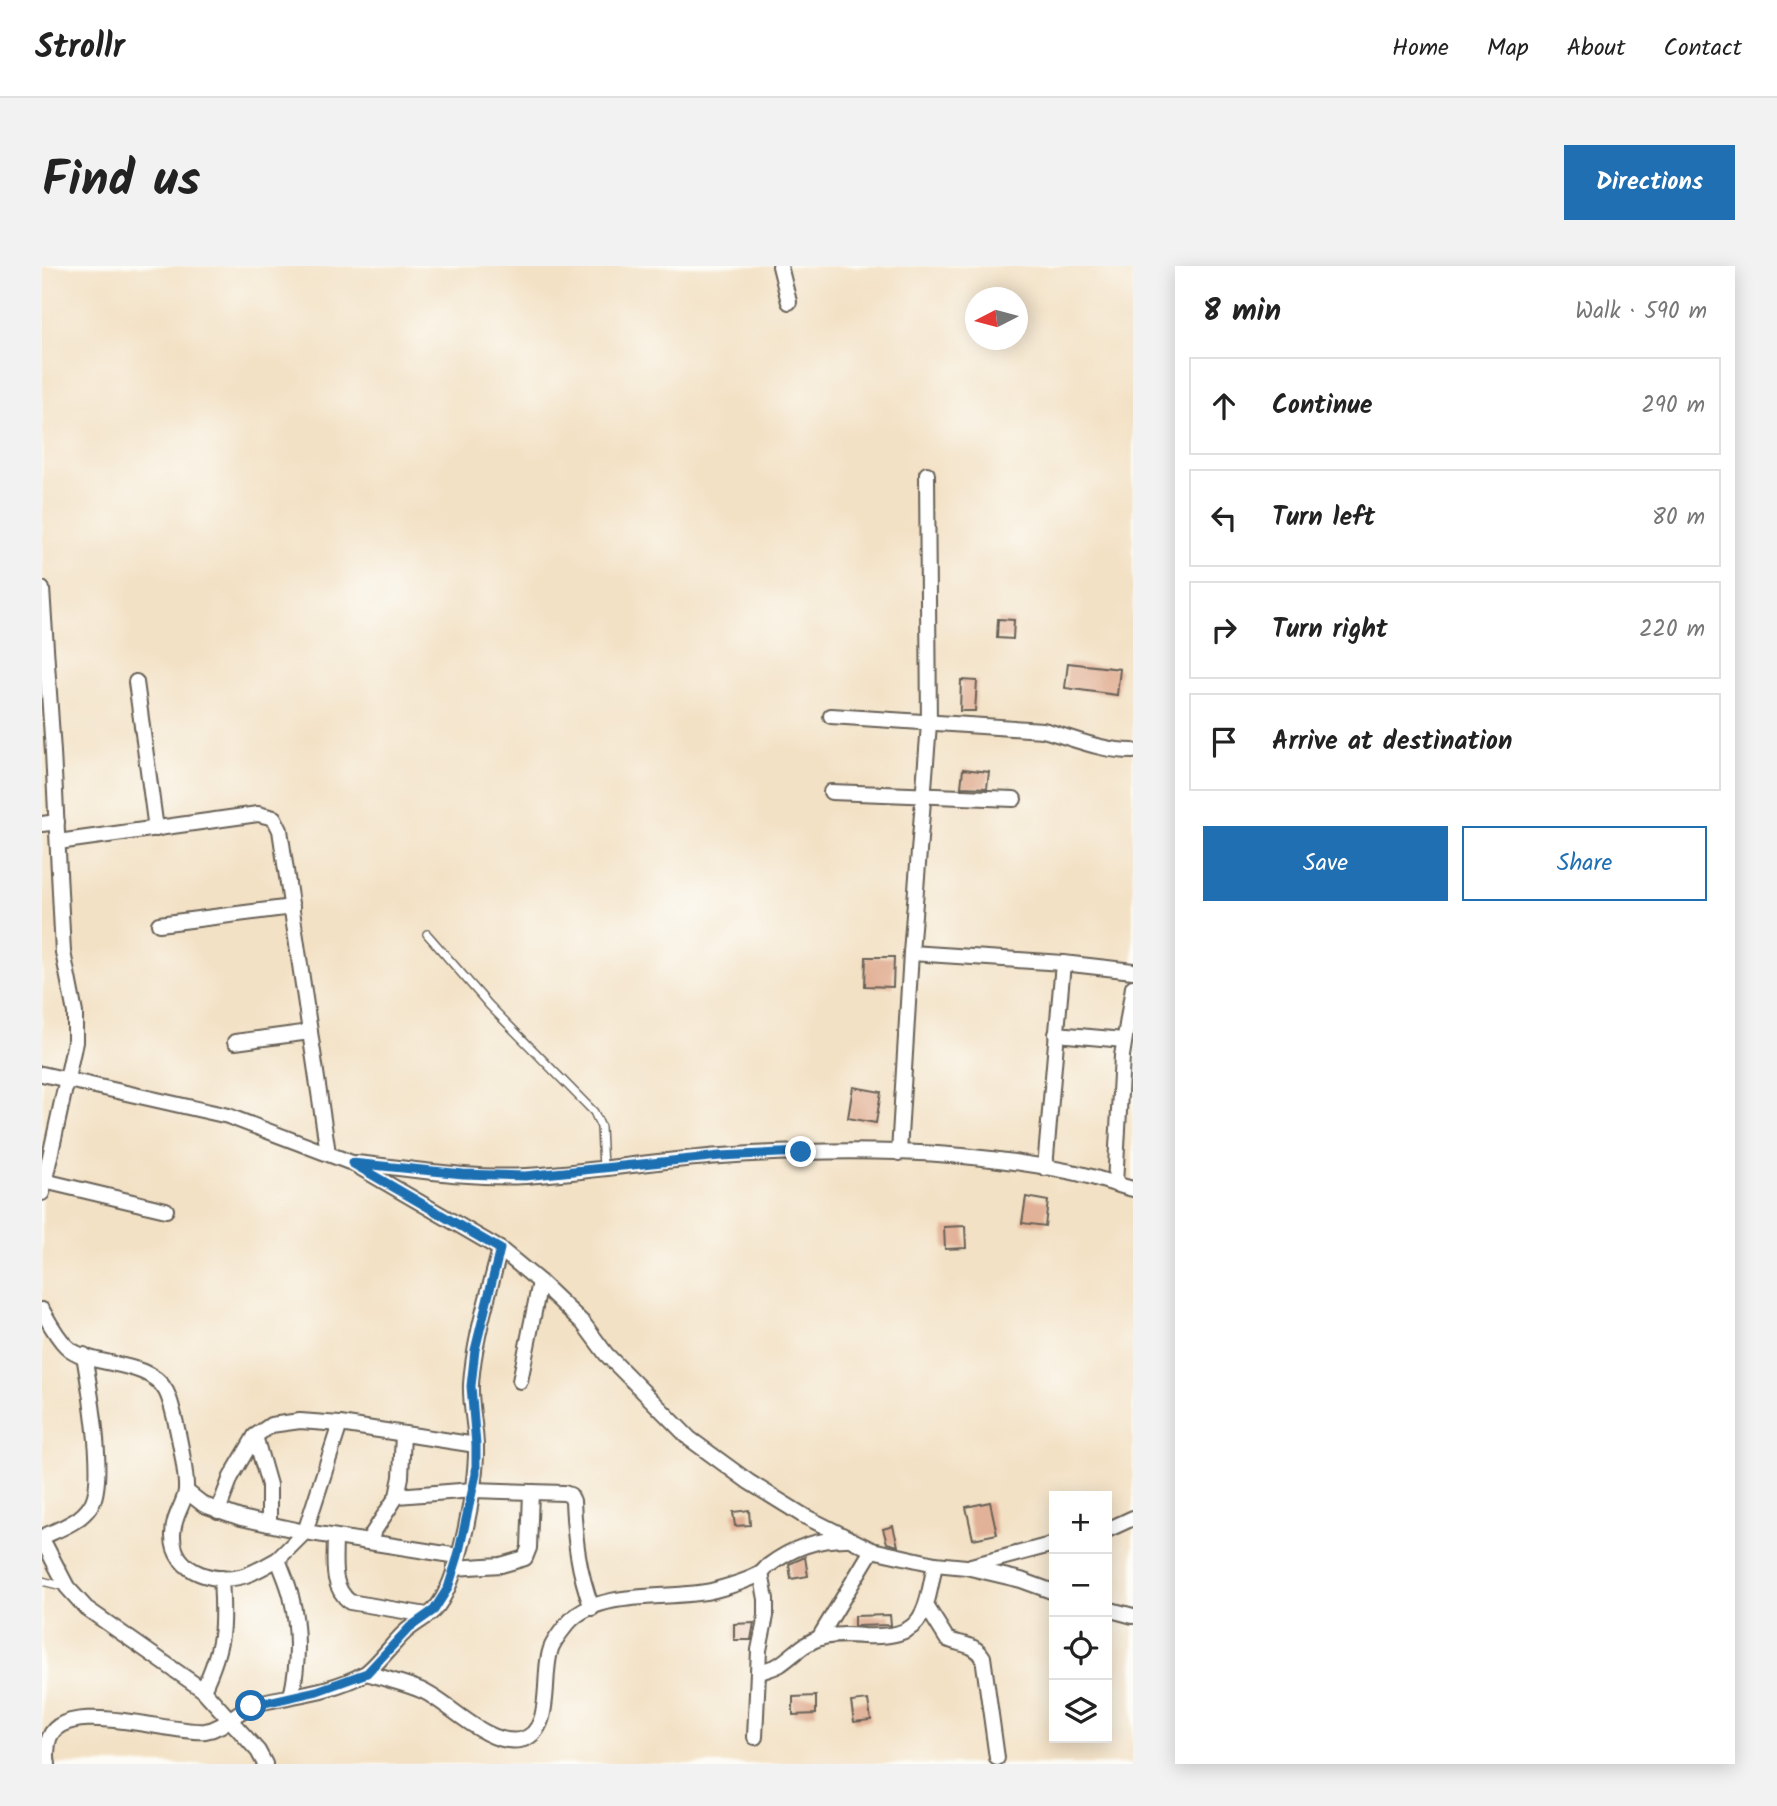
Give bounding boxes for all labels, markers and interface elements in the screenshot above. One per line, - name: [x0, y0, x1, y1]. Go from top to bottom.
- text: Strollr: [35, 22, 125, 75]
- text: Home: [1392, 29, 1449, 68]
- text: Map: [1487, 29, 1529, 68]
- text: About: [1567, 29, 1625, 68]
- text: Contact: [1663, 29, 1742, 68]
- text: Find us: [42, 143, 200, 221]
- button: Directions: [1564, 145, 1735, 220]
- north arrow: [965, 287, 1028, 350]
- text: 8 min: [1203, 288, 1281, 336]
- text: Walk · 590 m: [1575, 294, 1707, 330]
- text: Continue: [1272, 385, 1373, 427]
- icon: ahead: [1205, 387, 1243, 425]
- text: 290 m: [1641, 388, 1705, 424]
- text: Turn left: [1272, 497, 1375, 539]
- icon: left: [1205, 499, 1243, 537]
- text: 80 m: [1652, 500, 1705, 536]
- text: Turn right: [1272, 609, 1388, 651]
- icon: right: [1205, 611, 1243, 649]
- text: 220 m: [1639, 612, 1705, 648]
- text: Arrive at destination: [1272, 721, 1512, 763]
- icon: arrive: [1205, 723, 1243, 761]
- button: Save: [1203, 826, 1448, 901]
- button: Share: [1462, 826, 1707, 901]
- route end: [785, 1136, 816, 1167]
- map controls: [1049, 1491, 1112, 1743]
- button: +: [1049, 1491, 1112, 1554]
- button: −: [1049, 1554, 1112, 1617]
- button: locate: [1049, 1617, 1112, 1680]
- button: layers: [1049, 1680, 1112, 1743]
- route start: [235, 1690, 266, 1721]

